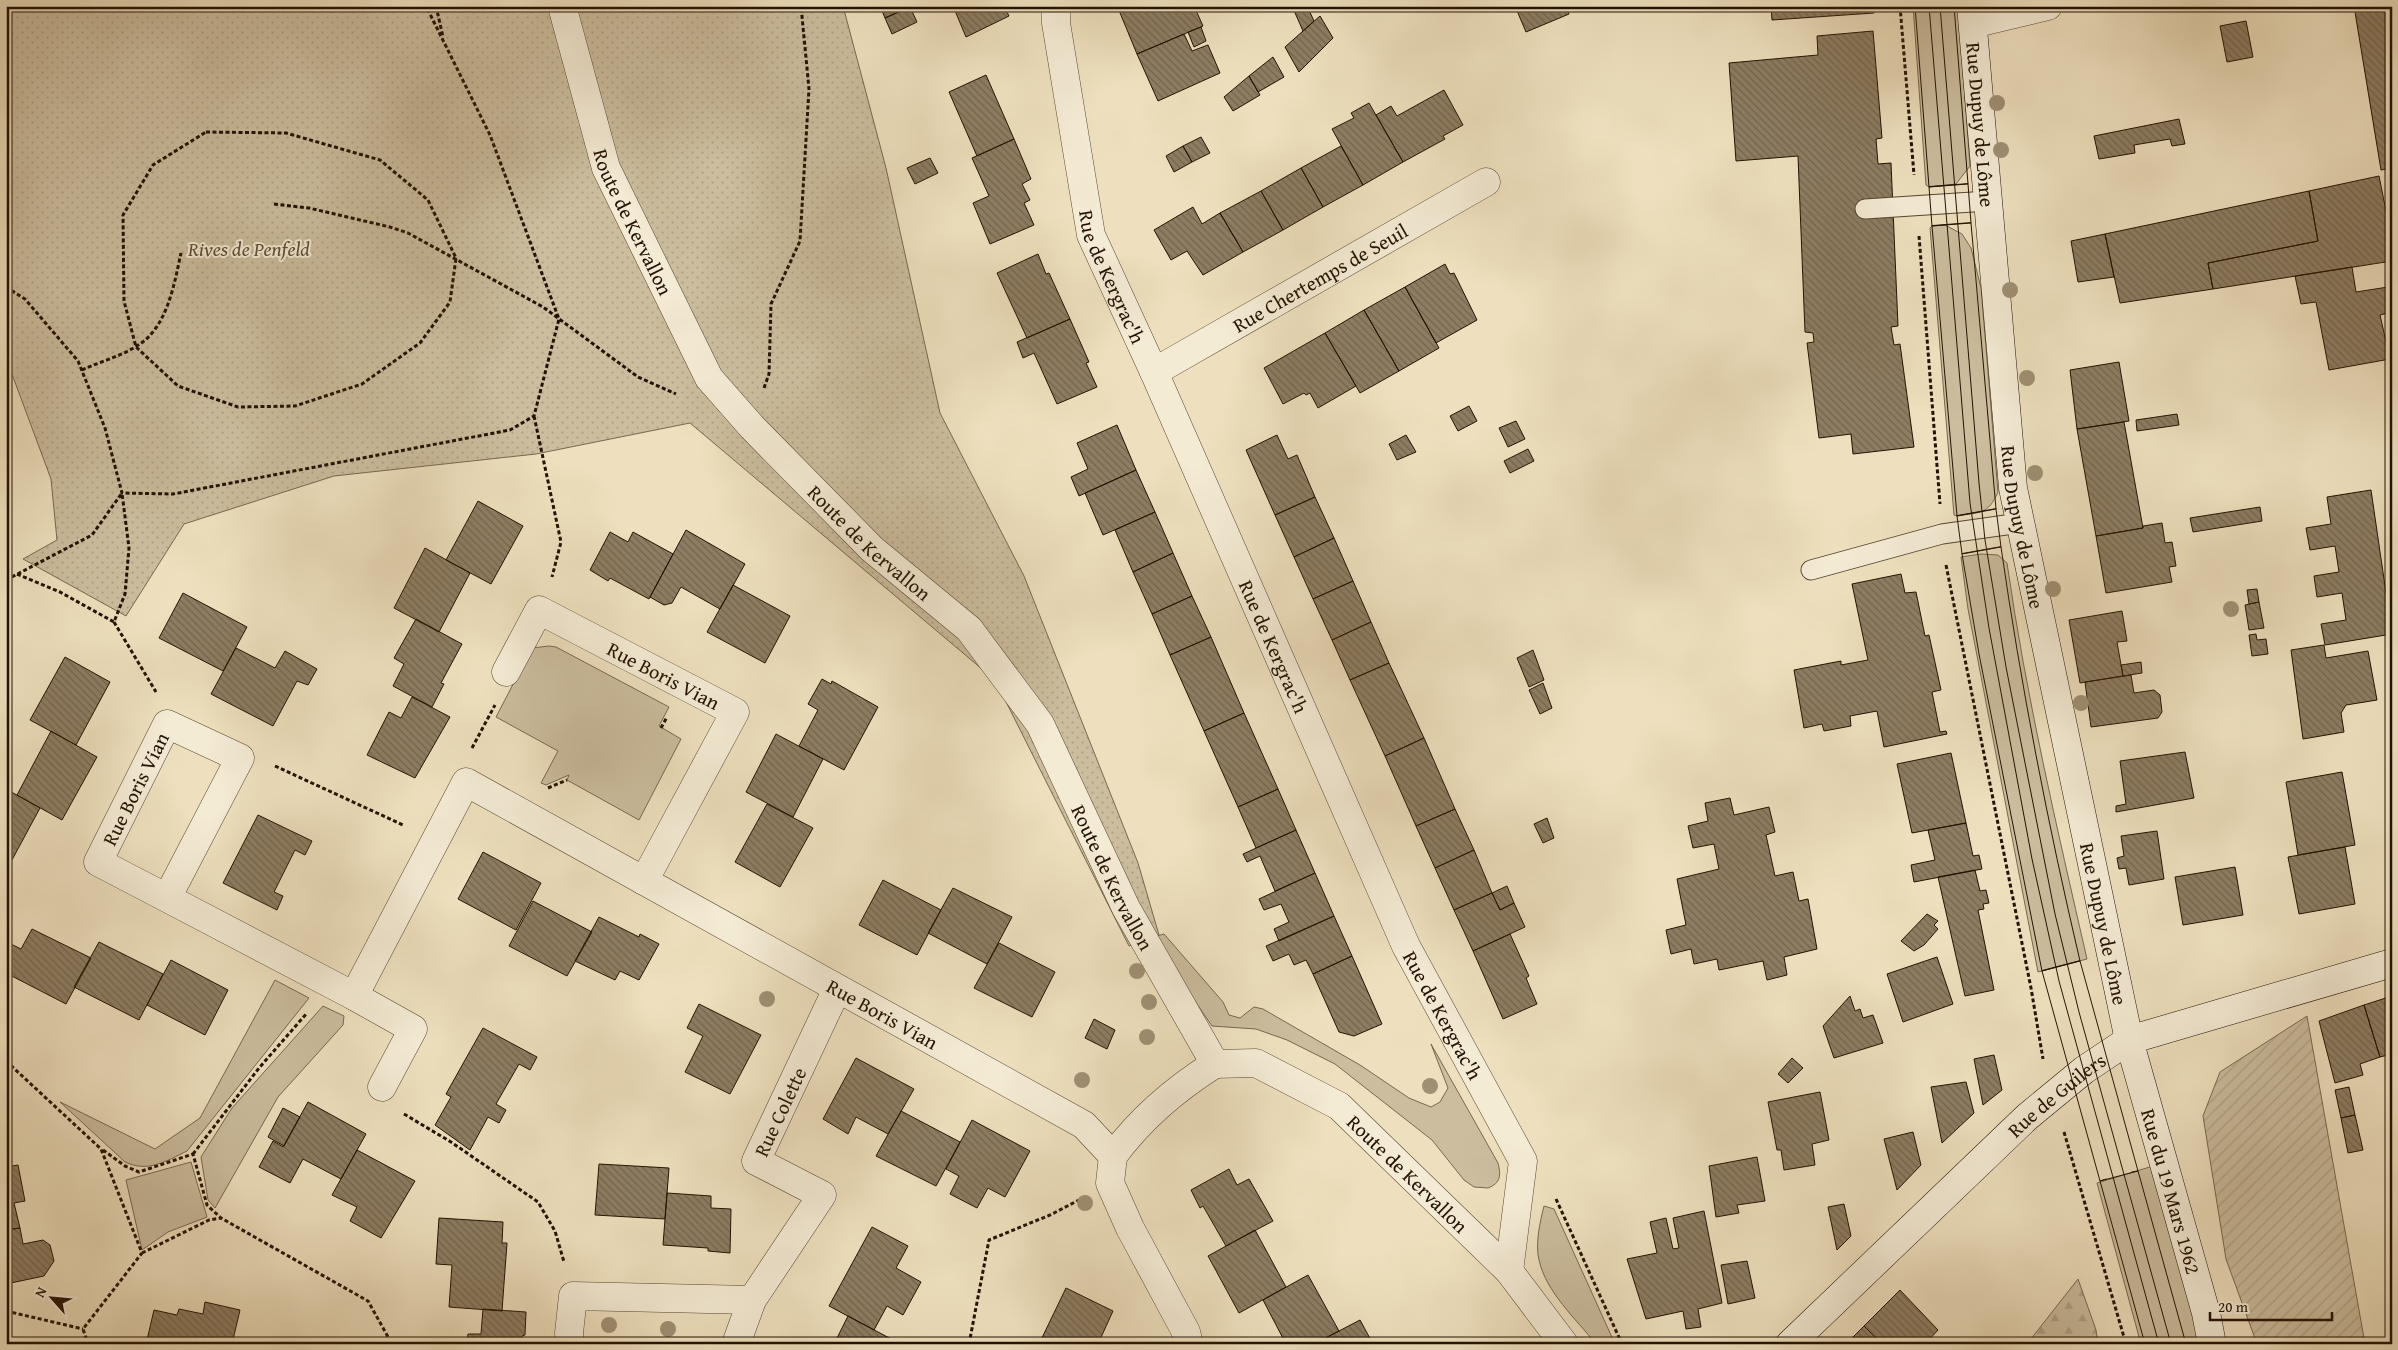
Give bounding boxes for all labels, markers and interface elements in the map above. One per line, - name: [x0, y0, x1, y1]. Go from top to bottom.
- street label: Rue Dupuy de Lôme: [1960, 41, 2003, 208]
- street label: Route de Kervallon: [587, 145, 681, 300]
- street label: Rue de Kergrac'h: [1073, 208, 1153, 348]
- street label: Rue Chertemps de Seuil: [1227, 215, 1413, 339]
- park label: Rives de Penfeld: [187, 234, 310, 263]
- street label: Rue Dupuy de Lôme: [1995, 444, 2052, 611]
- street label: Route de Kervallon: [802, 478, 938, 607]
- street label: Rue de Kergrac'h: [1232, 575, 1316, 717]
- street label: Rue Boris Vian: [602, 634, 725, 716]
- street label: Rue Boris Vian: [94, 727, 175, 850]
- street label: Route de Kervallon: [1065, 799, 1161, 955]
- street label: Rue Dupuy de Lôme: [2073, 840, 2136, 1008]
- street label: Rue de Kergrac'h: [1397, 945, 1490, 1085]
- street label: Rue Boris Vian: [822, 971, 944, 1056]
- street label: Rue de Guilers: [2000, 1045, 2111, 1144]
- street label: Rue Colette: [746, 1062, 813, 1161]
- street label: Rue du 19 Mars 1962: [2135, 1105, 2209, 1277]
- street label: Route de Kervallon: [1341, 1107, 1475, 1239]
- north arrow: [28, 1272, 78, 1322]
- text: N: [29, 1283, 52, 1301]
- scale bar: [2210, 1290, 2333, 1322]
- text: 20 m: [2218, 1296, 2249, 1317]

